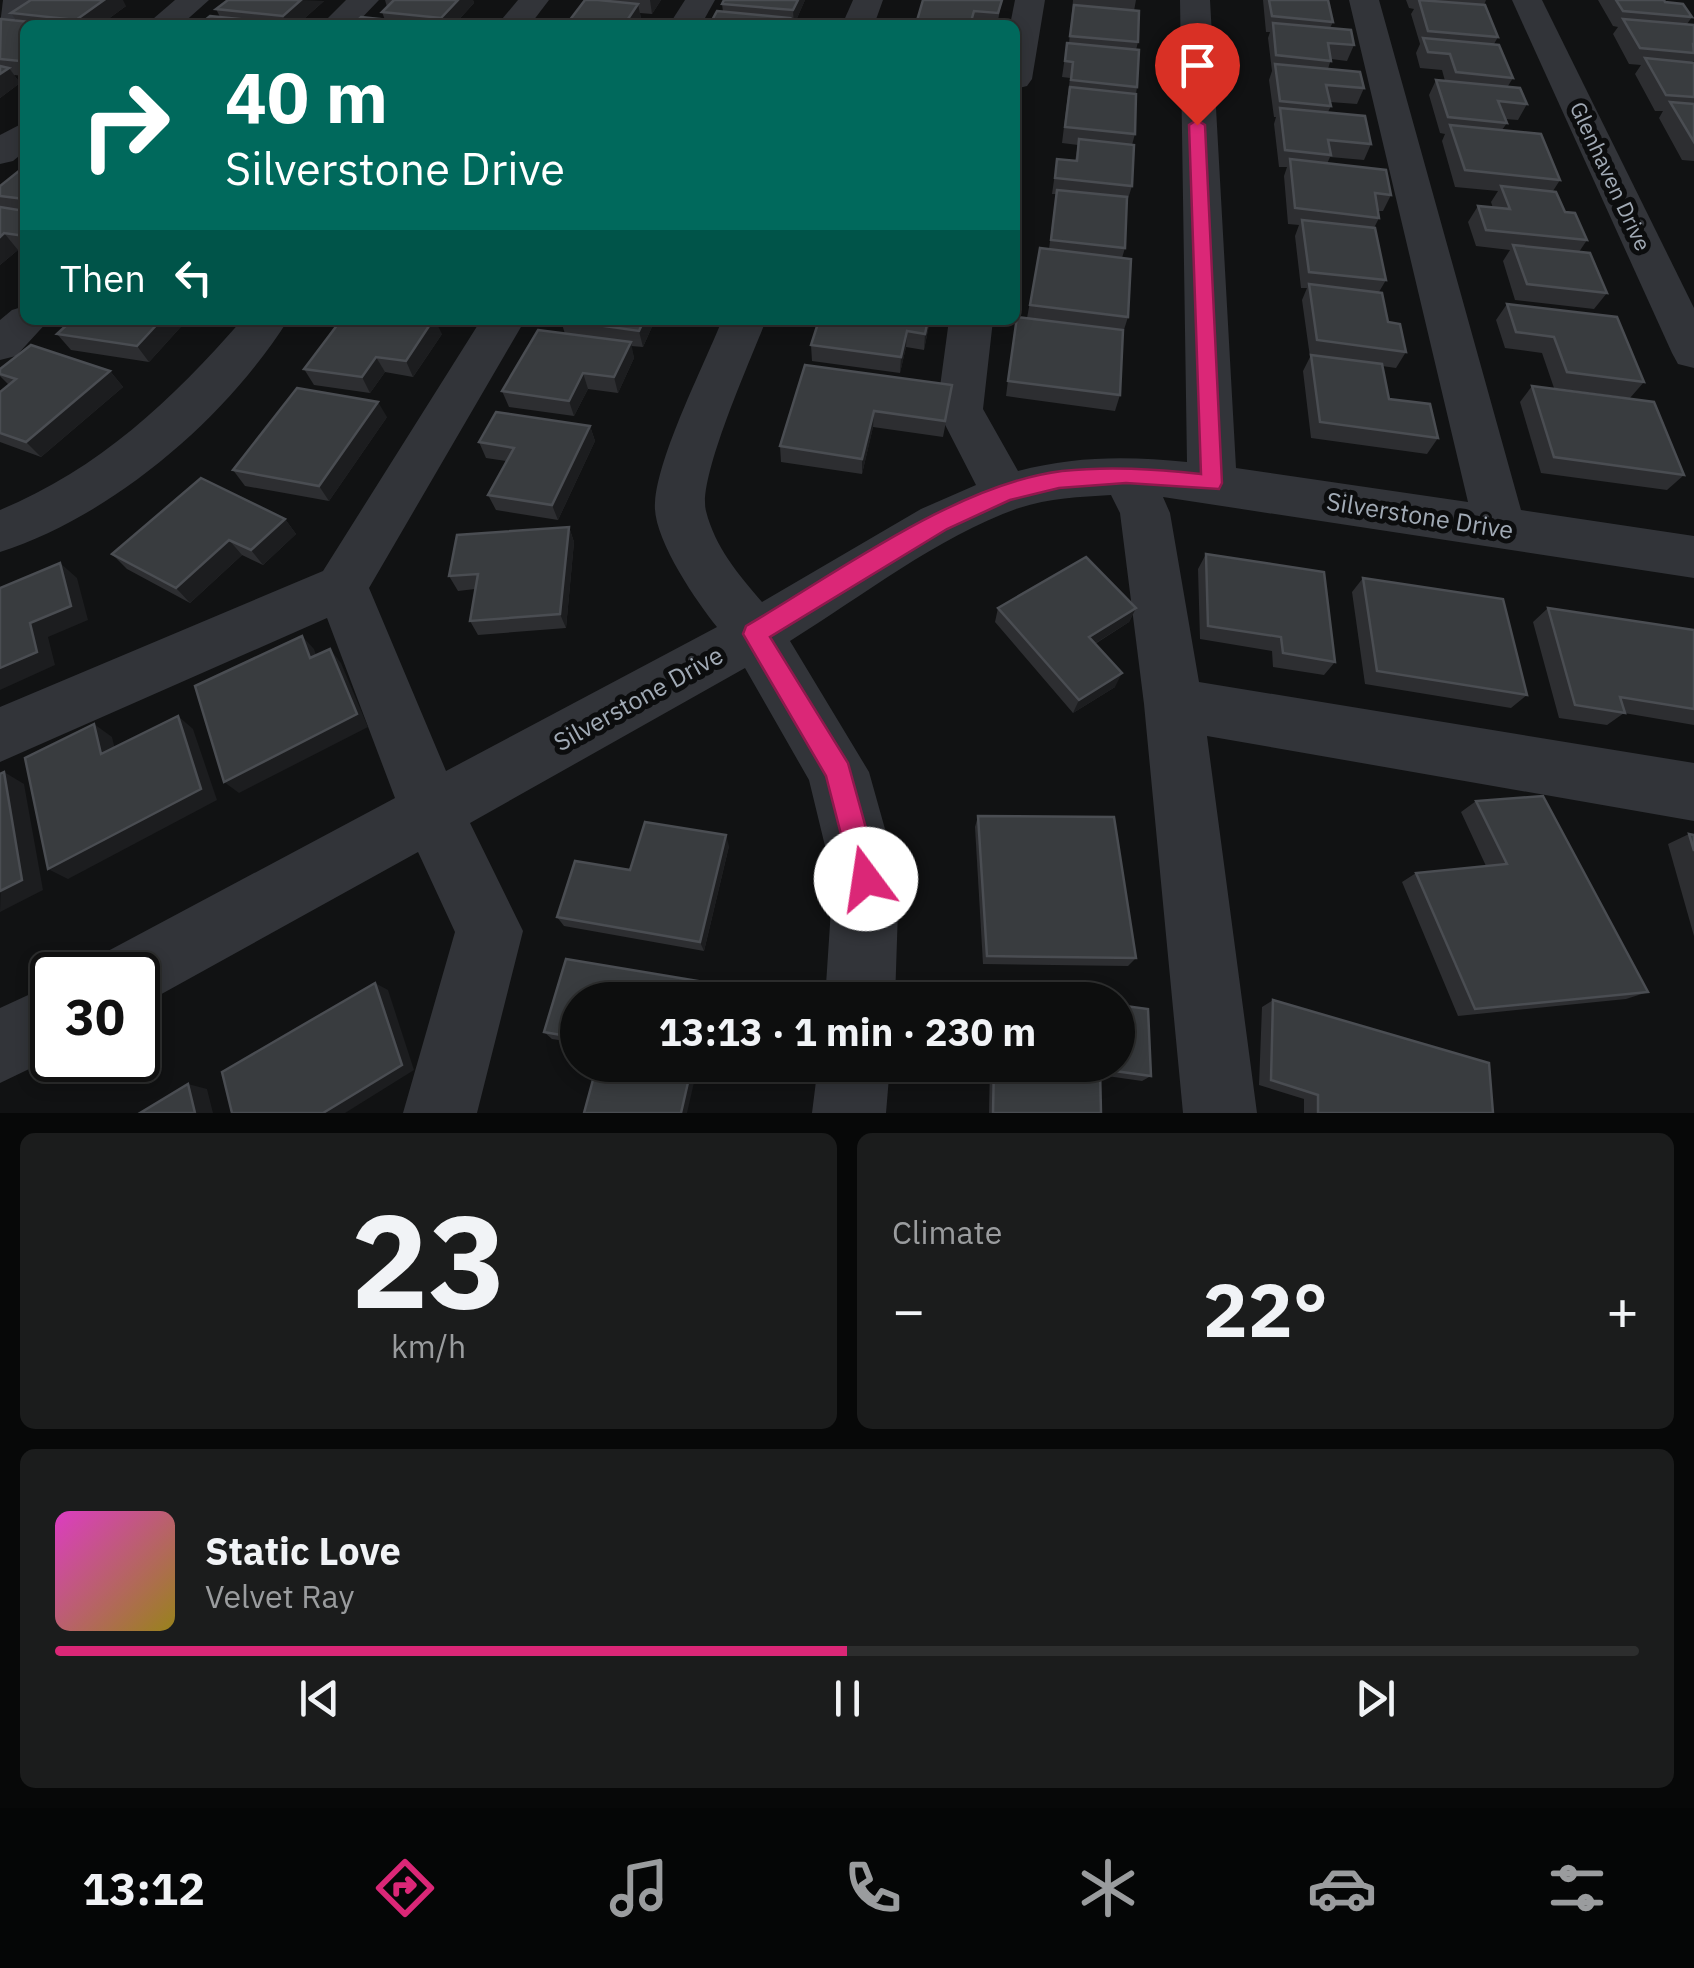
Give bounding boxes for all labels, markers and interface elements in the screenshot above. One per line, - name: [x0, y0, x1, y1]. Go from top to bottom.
- pin: [1155, 23, 1240, 126]
- icon: arrive: [1170, 38, 1225, 93]
- text: 40 m: [225, 51, 388, 142]
- icon: right: [60, 60, 190, 190]
- street label: Glenhaven Drive: [1564, 97, 1658, 255]
- text: Silverstone Drive: [225, 139, 565, 197]
- icon: left: [166, 250, 221, 305]
- text: Then: [60, 253, 146, 302]
- street label: Silverstone Drive: [1324, 484, 1516, 546]
- street label: Silverstone Drive: [547, 638, 729, 758]
- position arrow: [814, 827, 918, 931]
- speed limit sign: 30: [30, 952, 160, 1082]
- text: 13:13 · 1 min · 230 m: [659, 1007, 1036, 1056]
- text: 23: [350, 1175, 507, 1344]
- text: Climate: [892, 1211, 1002, 1253]
- text: 22°: [1203, 1260, 1328, 1358]
- text: −: [892, 1274, 925, 1345]
- text: +: [1606, 1274, 1639, 1345]
- text: km/h: [391, 1325, 466, 1367]
- text: Static Love: [205, 1526, 401, 1575]
- text: Velvet Ray: [205, 1575, 354, 1617]
- icon: previous: [292, 1671, 347, 1726]
- icon: pause: [820, 1671, 875, 1726]
- icon: next: [1348, 1671, 1403, 1726]
- icon: directions: [370, 1853, 440, 1923]
- icon: music: [604, 1853, 674, 1923]
- icon: phone: [838, 1853, 908, 1923]
- icon: climate: [1073, 1853, 1143, 1923]
- icon: car: [1307, 1853, 1377, 1923]
- icon: filters: [1542, 1853, 1612, 1923]
- text: 13:12: [82, 1859, 205, 1917]

